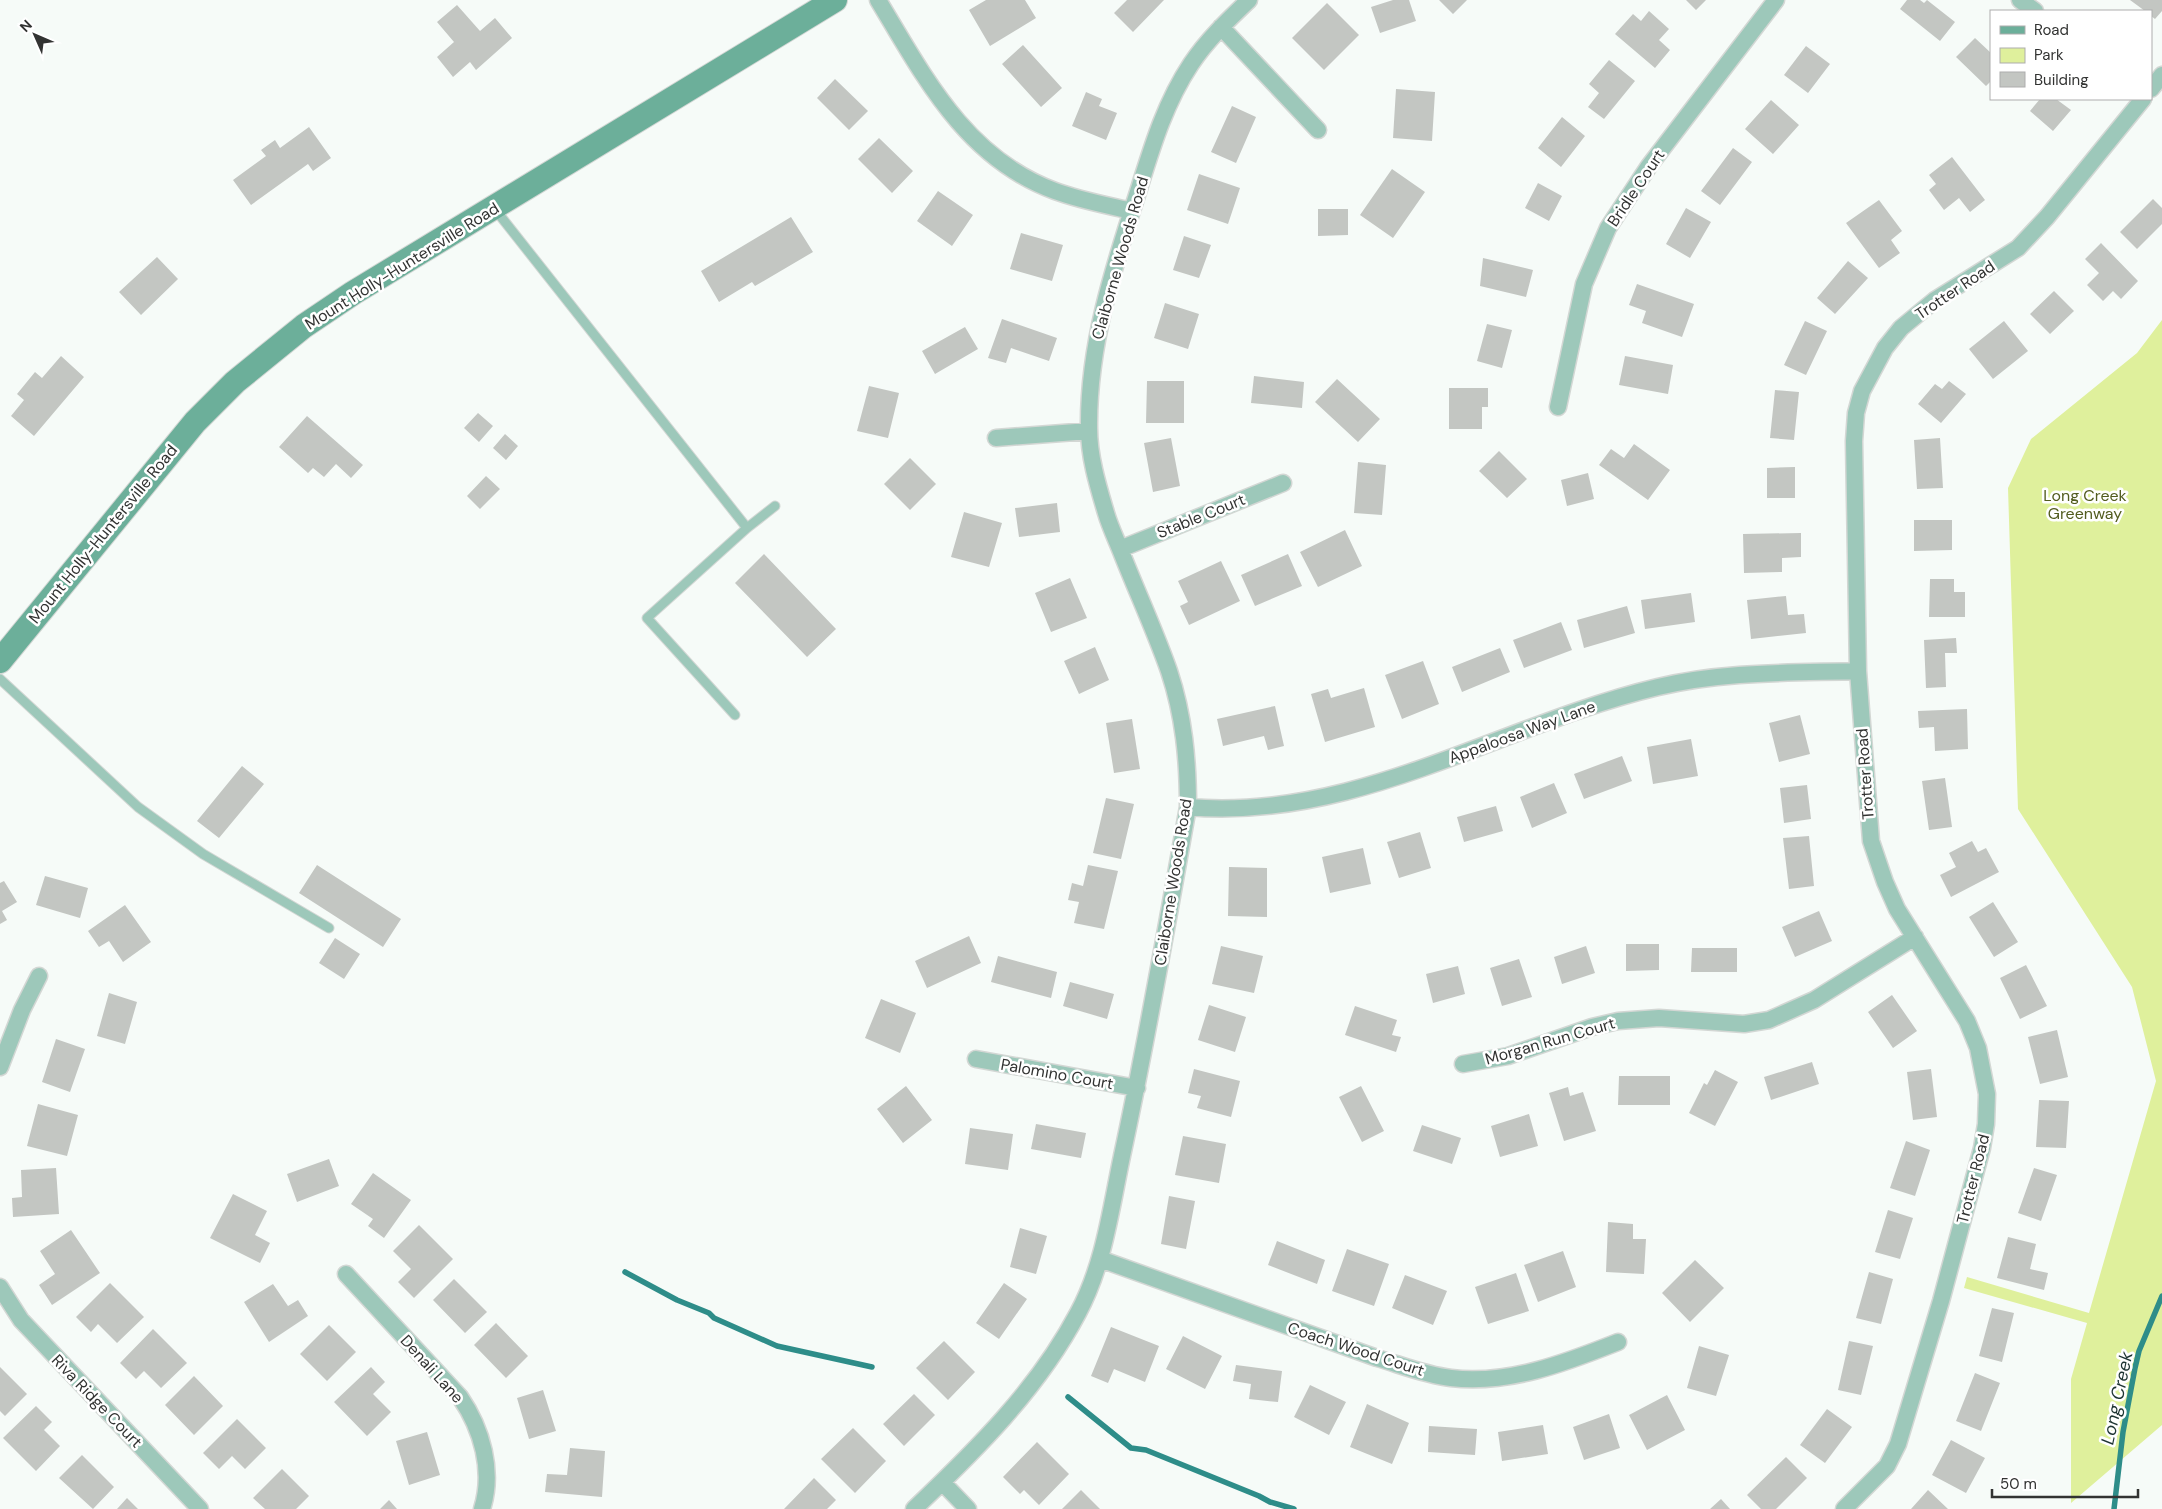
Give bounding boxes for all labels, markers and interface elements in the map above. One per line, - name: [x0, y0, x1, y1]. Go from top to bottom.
- north arrow: [10, 10, 60, 60]
- legend: [1990, 10, 2152, 100]
- text: N: [16, 16, 36, 36]
- text: Road: [2034, 20, 2069, 40]
- text: Park: [2034, 45, 2064, 65]
- text: Building: [2034, 70, 2089, 90]
- street label: Bridle Court: [1602, 145, 1670, 231]
- street label: Claiborne Woods Road: [1087, 174, 1153, 342]
- street label: Mount Holly-Huntersville Road: [301, 198, 503, 334]
- street label: Trotter Road: [1911, 256, 1999, 324]
- street label: Mount Holly-Huntersville Road: [24, 440, 182, 628]
- park label: Long Creek Greenway: [2043, 485, 2127, 524]
- street label: Stable Court: [1154, 489, 1248, 543]
- street label: Appaloosa Way Lane: [1446, 696, 1598, 768]
- street label: Trotter Road: [1851, 728, 1879, 820]
- street label: Claiborne Woods Road: [1149, 797, 1197, 967]
- street label: Morgan Run Court: [1483, 1012, 1617, 1070]
- street label: Palomino Court: [999, 1054, 1115, 1094]
- street label: Trotter Road: [1952, 1132, 1994, 1226]
- street label: Coach Wood Court: [1285, 1317, 1427, 1381]
- street label: Denali Lane: [396, 1330, 468, 1408]
- water label: Long Creek: [2095, 1349, 2139, 1447]
- street label: Riva Ridge Court: [47, 1350, 147, 1452]
- scale bar: [1992, 1466, 2138, 1498]
- text: 50 m: [2000, 1474, 2037, 1494]

